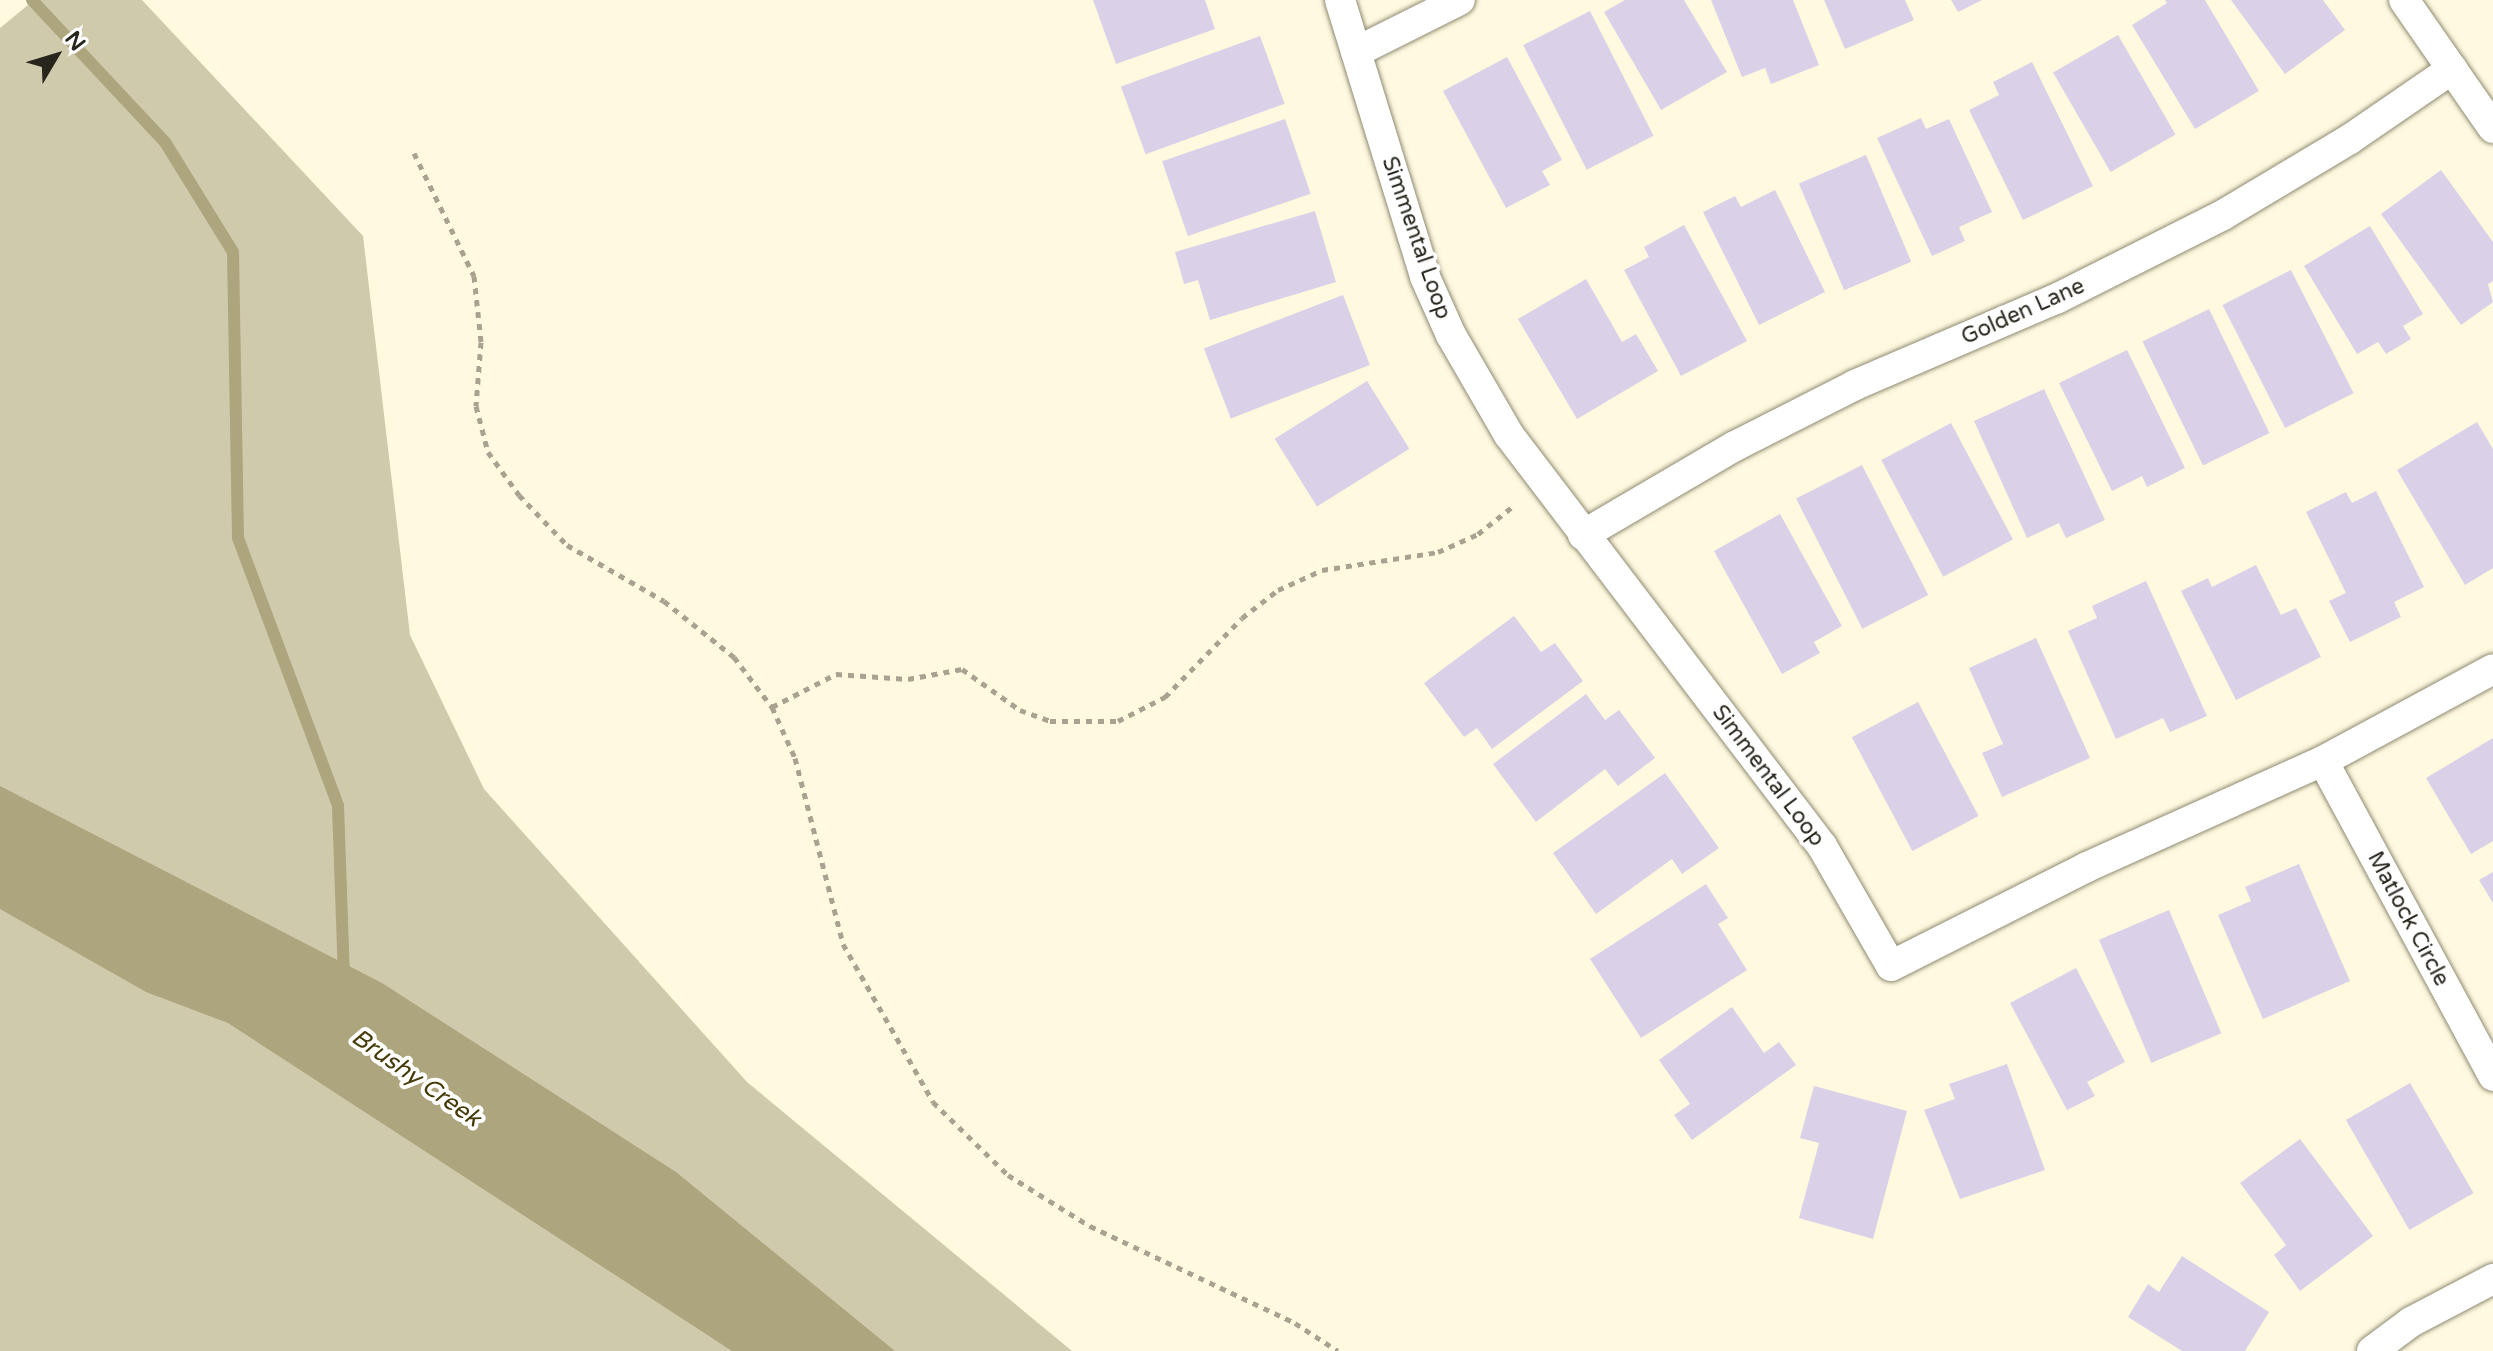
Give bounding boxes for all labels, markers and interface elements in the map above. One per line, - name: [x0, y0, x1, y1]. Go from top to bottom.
- north arrow: [16, 16, 96, 96]
- text: N: [59, 26, 91, 56]
- street label: Simmental Loop: [1376, 153, 1456, 323]
- street label: Golden Lane: [1957, 273, 2089, 351]
- street label: Simmental Loop: [1706, 700, 1830, 852]
- street label: Matlock Circle: [2361, 847, 2455, 991]
- water label: Brushy Creek: [346, 1023, 486, 1133]

